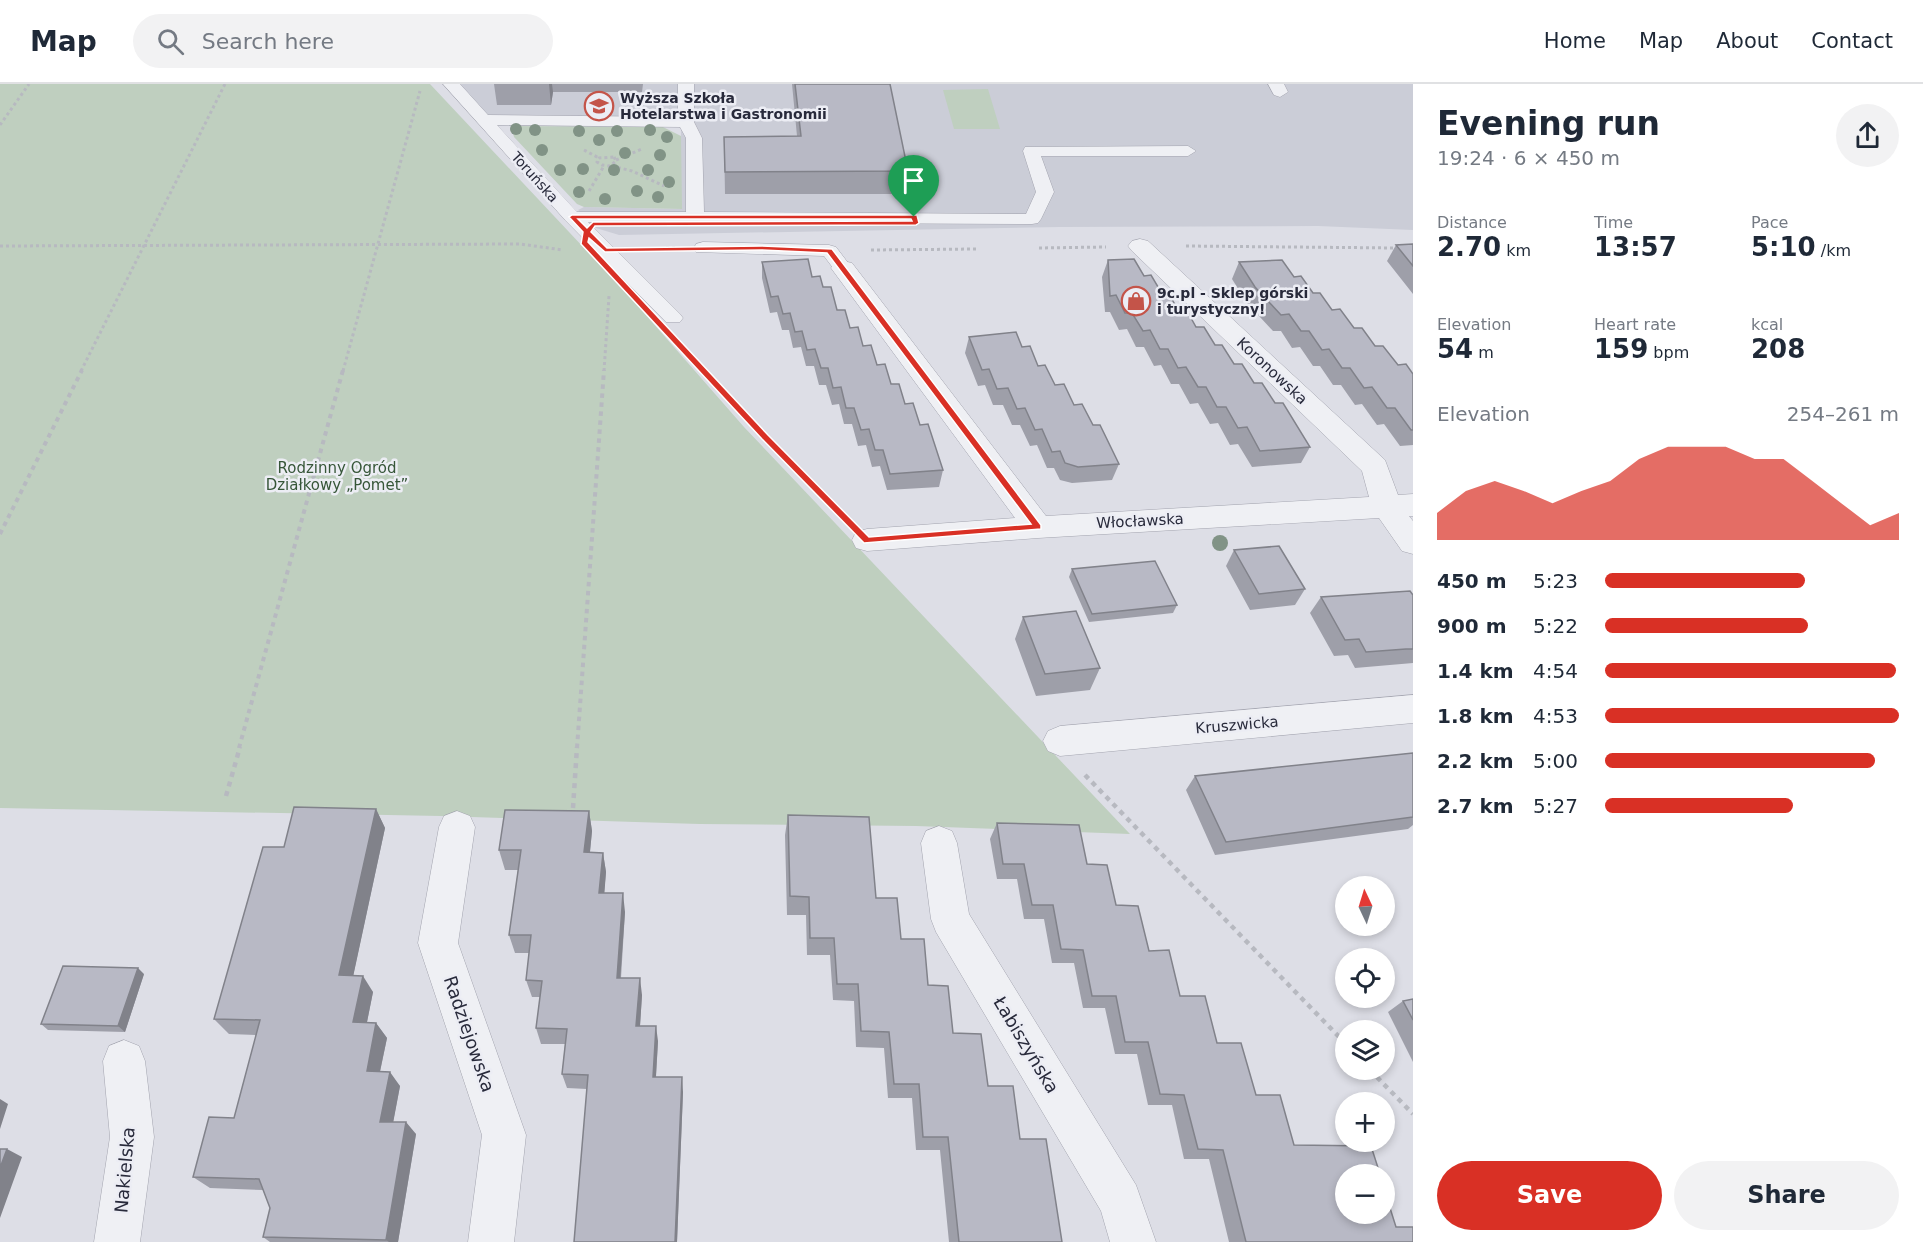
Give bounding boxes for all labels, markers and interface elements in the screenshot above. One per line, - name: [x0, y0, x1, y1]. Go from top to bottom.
- search box: [133, 14, 553, 68]
- text: Map: [30, 25, 97, 58]
- icon: search: [154, 25, 187, 58]
- text: Search here: [202, 29, 334, 54]
- text: Home: [1544, 29, 1606, 53]
- text: Map: [1639, 29, 1683, 53]
- text: About: [1716, 29, 1778, 53]
- text: Contact: [1811, 29, 1893, 53]
- school or university icon: Wyższa Szkoła Hotelarstwa i Gastronomii: [583, 90, 615, 122]
- place label: Wyższa Szkoła Hotelarstwa i Gastronomii: [620, 90, 827, 122]
- text: Evening run: [1437, 104, 1660, 143]
- button: share: [1836, 104, 1899, 167]
- text: 19:24 · 6 × 450 m: [1437, 146, 1620, 170]
- street label: Toruńska: [508, 148, 562, 205]
- pin: [888, 155, 939, 217]
- icon: arrive: [897, 164, 930, 197]
- text: Distance: [1437, 213, 1507, 232]
- text: Time: [1594, 213, 1633, 232]
- text: Pace: [1751, 213, 1788, 232]
- text: 2.70: [1437, 232, 1501, 262]
- text: 13:57: [1594, 232, 1677, 262]
- text: 5:10: [1751, 232, 1816, 262]
- text: km: [1501, 241, 1531, 260]
- text: /km: [1816, 241, 1851, 260]
- shop icon: 9c.pl - Sklep górski i turystyczny!: [1120, 285, 1152, 317]
- place label: 9c.pl - Sklep górski i turystyczny!: [1157, 285, 1308, 317]
- text: Elevation: [1437, 315, 1511, 334]
- text: Heart rate: [1594, 315, 1676, 334]
- text: kcal: [1751, 315, 1783, 334]
- street label: Koronowska: [1233, 334, 1311, 408]
- text: 54: [1437, 334, 1473, 364]
- text: 159: [1594, 334, 1648, 364]
- text: 208: [1751, 334, 1805, 364]
- text: m: [1473, 343, 1494, 362]
- text: bpm: [1648, 343, 1689, 362]
- text: Elevation: [1437, 402, 1530, 426]
- text: 254–261 m: [1787, 402, 1899, 426]
- park label: Rodzinny Ogród Działkowy „Pomet”: [266, 459, 408, 494]
- street label: Włocławska: [1096, 510, 1184, 532]
- text: 450 m: [1437, 569, 1507, 593]
- text: 5:23: [1533, 569, 1578, 593]
- text: 900 m: [1437, 614, 1507, 638]
- text: 5:22: [1533, 614, 1578, 638]
- text: 1.4 km: [1437, 659, 1514, 683]
- text: 4:54: [1533, 659, 1578, 683]
- text: 1.8 km: [1437, 704, 1514, 728]
- text: 4:53: [1533, 704, 1578, 728]
- street label: Kruszwicka: [1195, 712, 1279, 738]
- text: 2.2 km: [1437, 749, 1514, 773]
- text: 5:00: [1533, 749, 1578, 773]
- text: 2.7 km: [1437, 794, 1514, 818]
- text: 5:27: [1533, 794, 1578, 818]
- north arrow: [1335, 876, 1395, 936]
- map controls: [1335, 876, 1395, 1224]
- button: locate: [1335, 948, 1395, 1008]
- street label: Radziejowska: [440, 973, 499, 1095]
- street label: Łabiszyńska: [989, 992, 1063, 1097]
- button: layers: [1335, 1020, 1395, 1080]
- button: +: [1335, 1092, 1395, 1152]
- street label: Nakielska: [110, 1126, 139, 1214]
- button: Save: [1437, 1161, 1662, 1230]
- button: Share: [1674, 1161, 1899, 1230]
- button: −: [1335, 1164, 1395, 1224]

